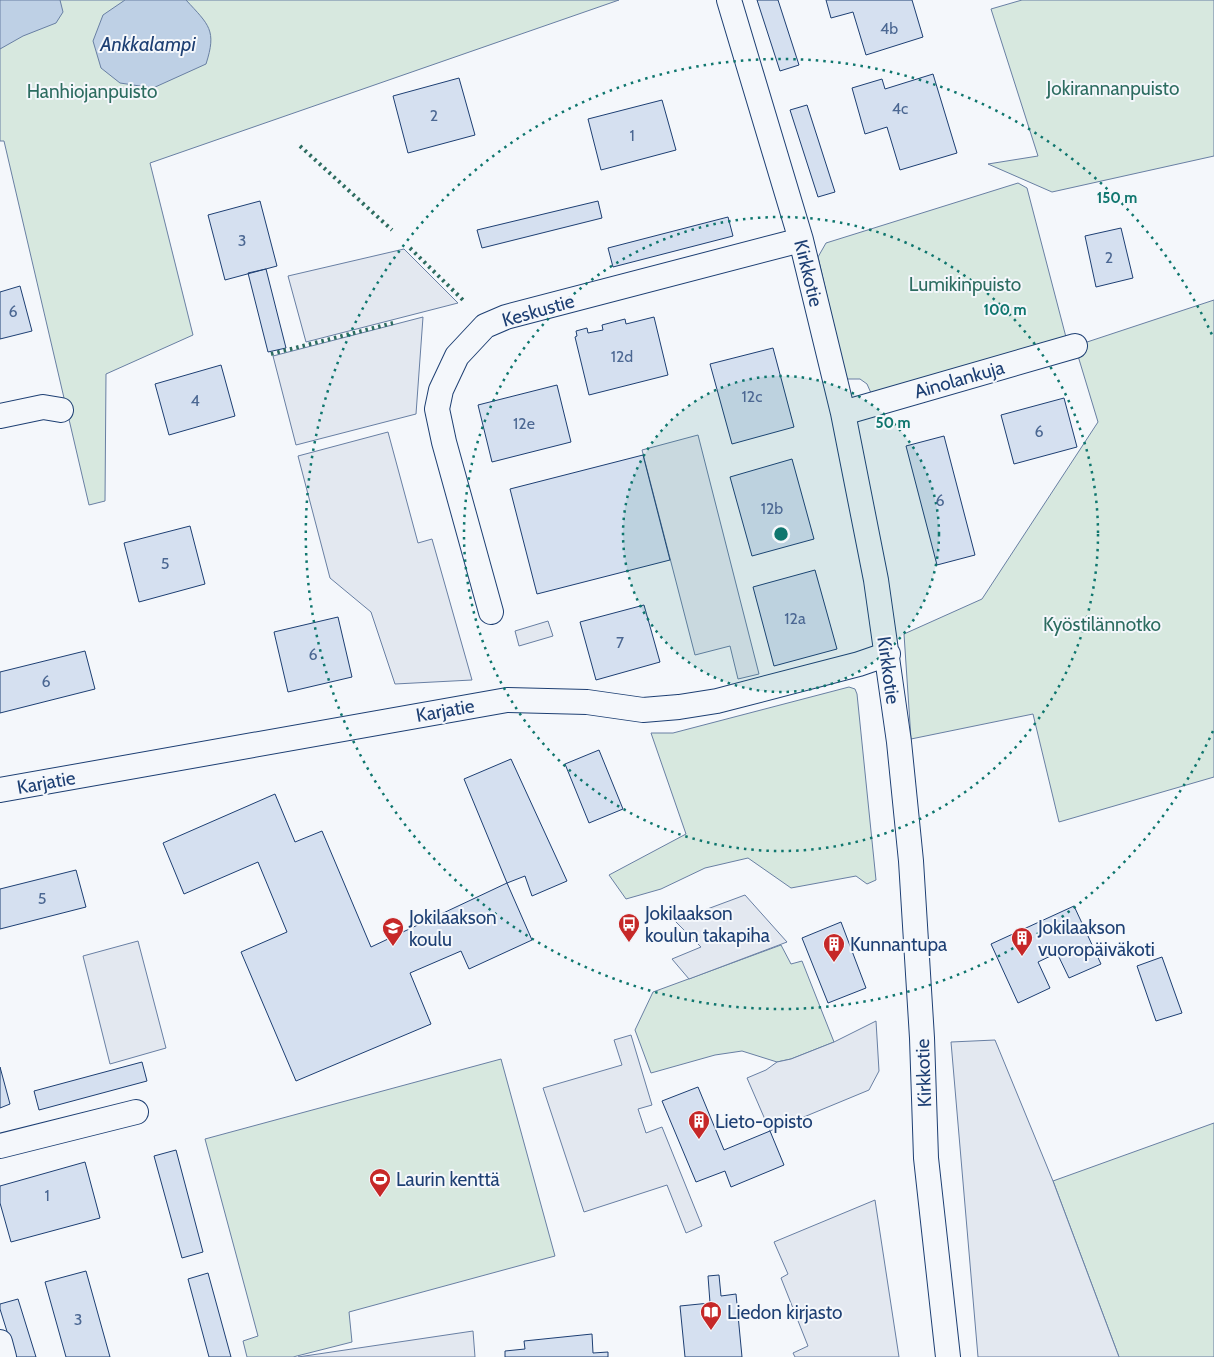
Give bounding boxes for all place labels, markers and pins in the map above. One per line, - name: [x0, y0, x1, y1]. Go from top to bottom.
- centre of rings: [772, 525, 790, 543]
- place label: Jokilaakson koulun takapiha: [644, 902, 770, 947]
- place label: Jokilaakson koulu: [408, 906, 497, 951]
- bus stop icon: Jokilaakson koulun takapiha: [617, 912, 641, 943]
- school or university icon: Jokilaakson koulu: [381, 916, 405, 947]
- place label: Jokilaakson vuoropäiväkoti: [1037, 916, 1155, 961]
- building icon: Jokilaakson vuoropäiväkoti: [1010, 926, 1034, 957]
- building icon: Kunnantupa: [822, 932, 846, 963]
- place label: Kunnantupa: [850, 933, 947, 956]
- building icon: Lieto-opisto: [687, 1109, 711, 1140]
- place label: Lieto-opisto: [715, 1110, 813, 1133]
- sports icon: Laurin kenttä: [368, 1167, 392, 1198]
- place label: Laurin kenttä: [396, 1168, 500, 1191]
- library icon: Liedon kirjasto: [699, 1300, 723, 1331]
- place label: Liedon kirjasto: [727, 1301, 843, 1324]

